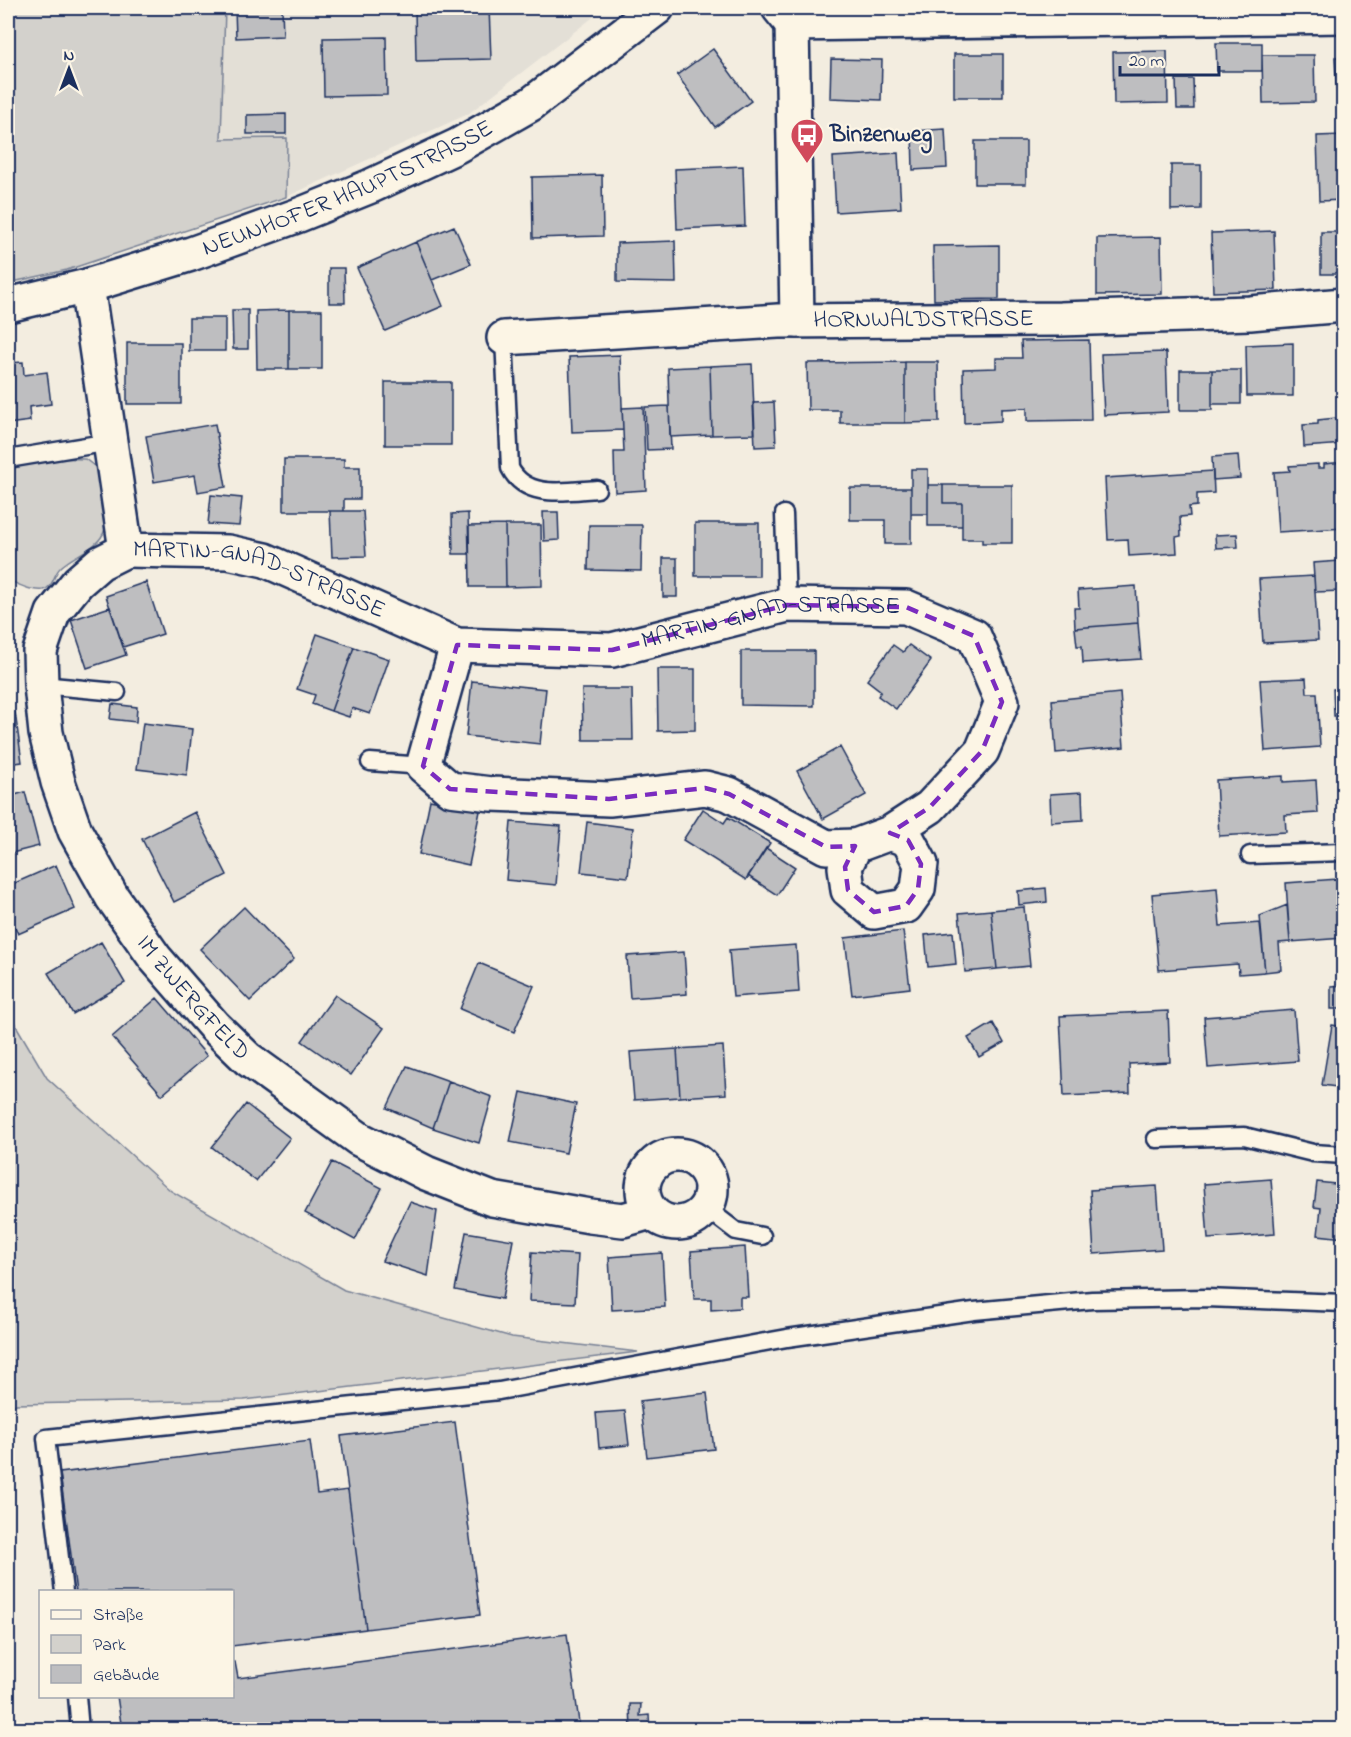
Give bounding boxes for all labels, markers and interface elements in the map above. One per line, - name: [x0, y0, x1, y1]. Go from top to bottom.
- north arrow: [39, 39, 99, 99]
- scale bar: [1120, 39, 1219, 77]
- text: N: [64, 44, 75, 68]
- text: 20 m: [1129, 49, 1164, 75]
- street label: NEUNHOFER HAUPTSTRASSE: [197, 111, 500, 266]
- bus stop icon: Binzenweg: [789, 117, 825, 164]
- place label: Binzenweg: [829, 118, 932, 154]
- street label: HORNWALDSTRASSE: [813, 302, 1034, 338]
- street label: MARTIN-GNAD-STRASSE: [132, 533, 391, 628]
- street label: MARTIN-GNAD-STRASSE: [638, 588, 900, 659]
- street label: IM ZWERGFELD: [127, 928, 258, 1069]
- legend: [39, 1590, 234, 1698]
- text: Straße: [93, 1603, 144, 1629]
- text: Park: [93, 1633, 126, 1659]
- text: Gebäude: [93, 1663, 160, 1689]

